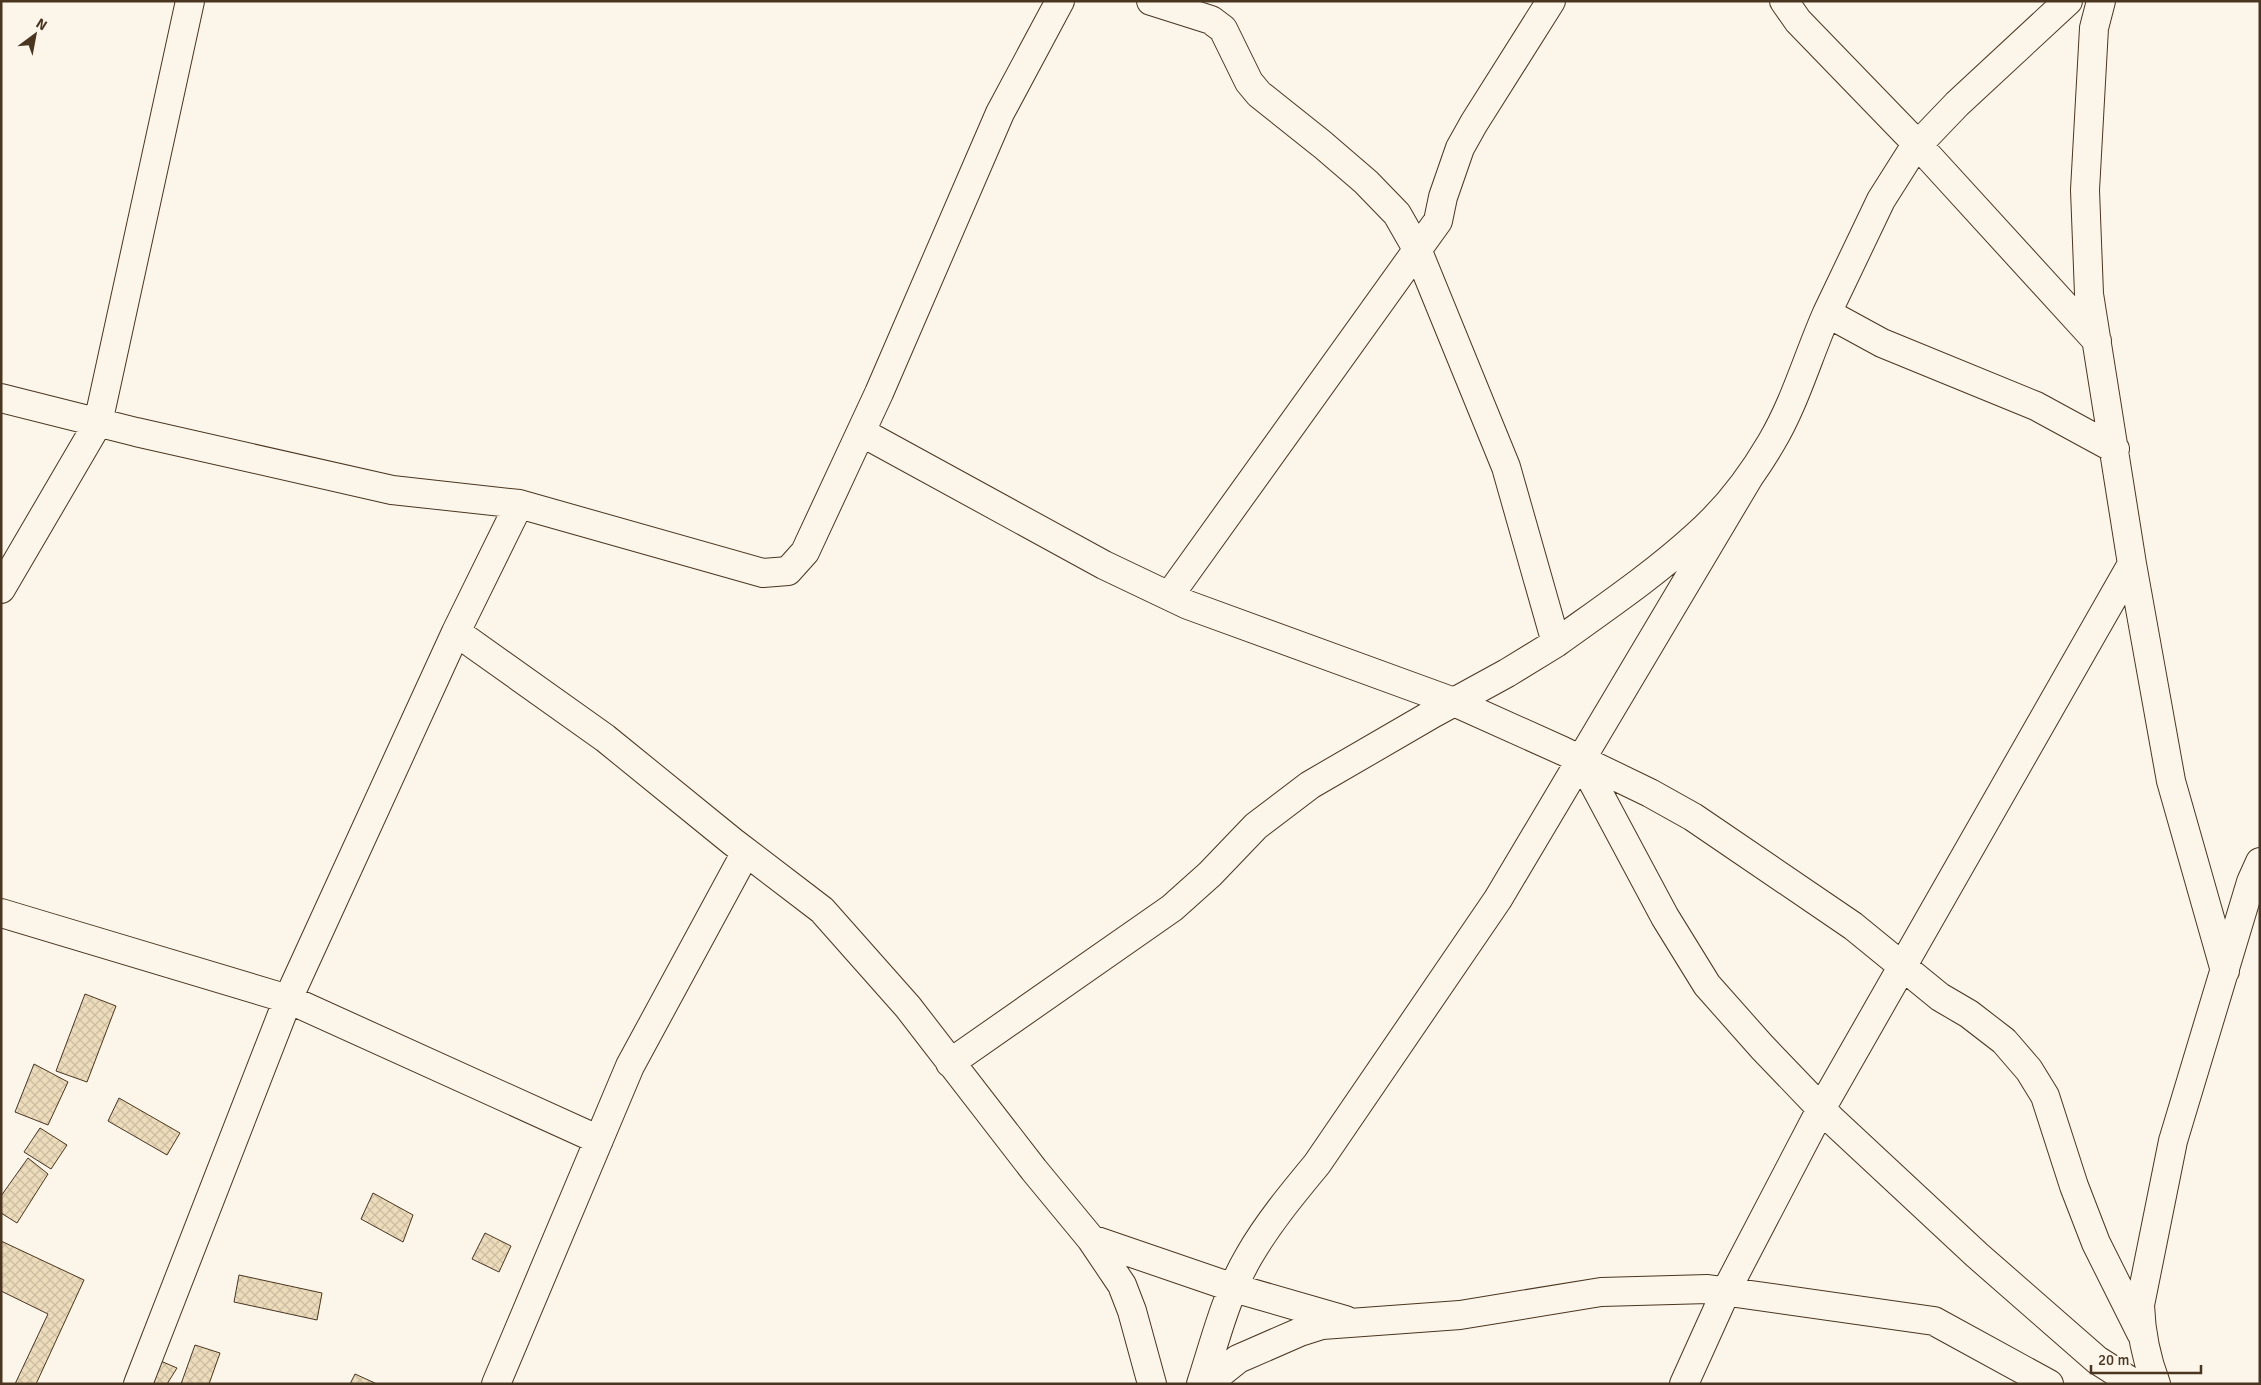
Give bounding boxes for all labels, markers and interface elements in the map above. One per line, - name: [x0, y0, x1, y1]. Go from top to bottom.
- north arrow: [10, 10, 60, 60]
- text: N: [33, 15, 50, 34]
- scale bar: [2091, 1342, 2201, 1374]
- text: 20 m: [2098, 1351, 2129, 1369]

